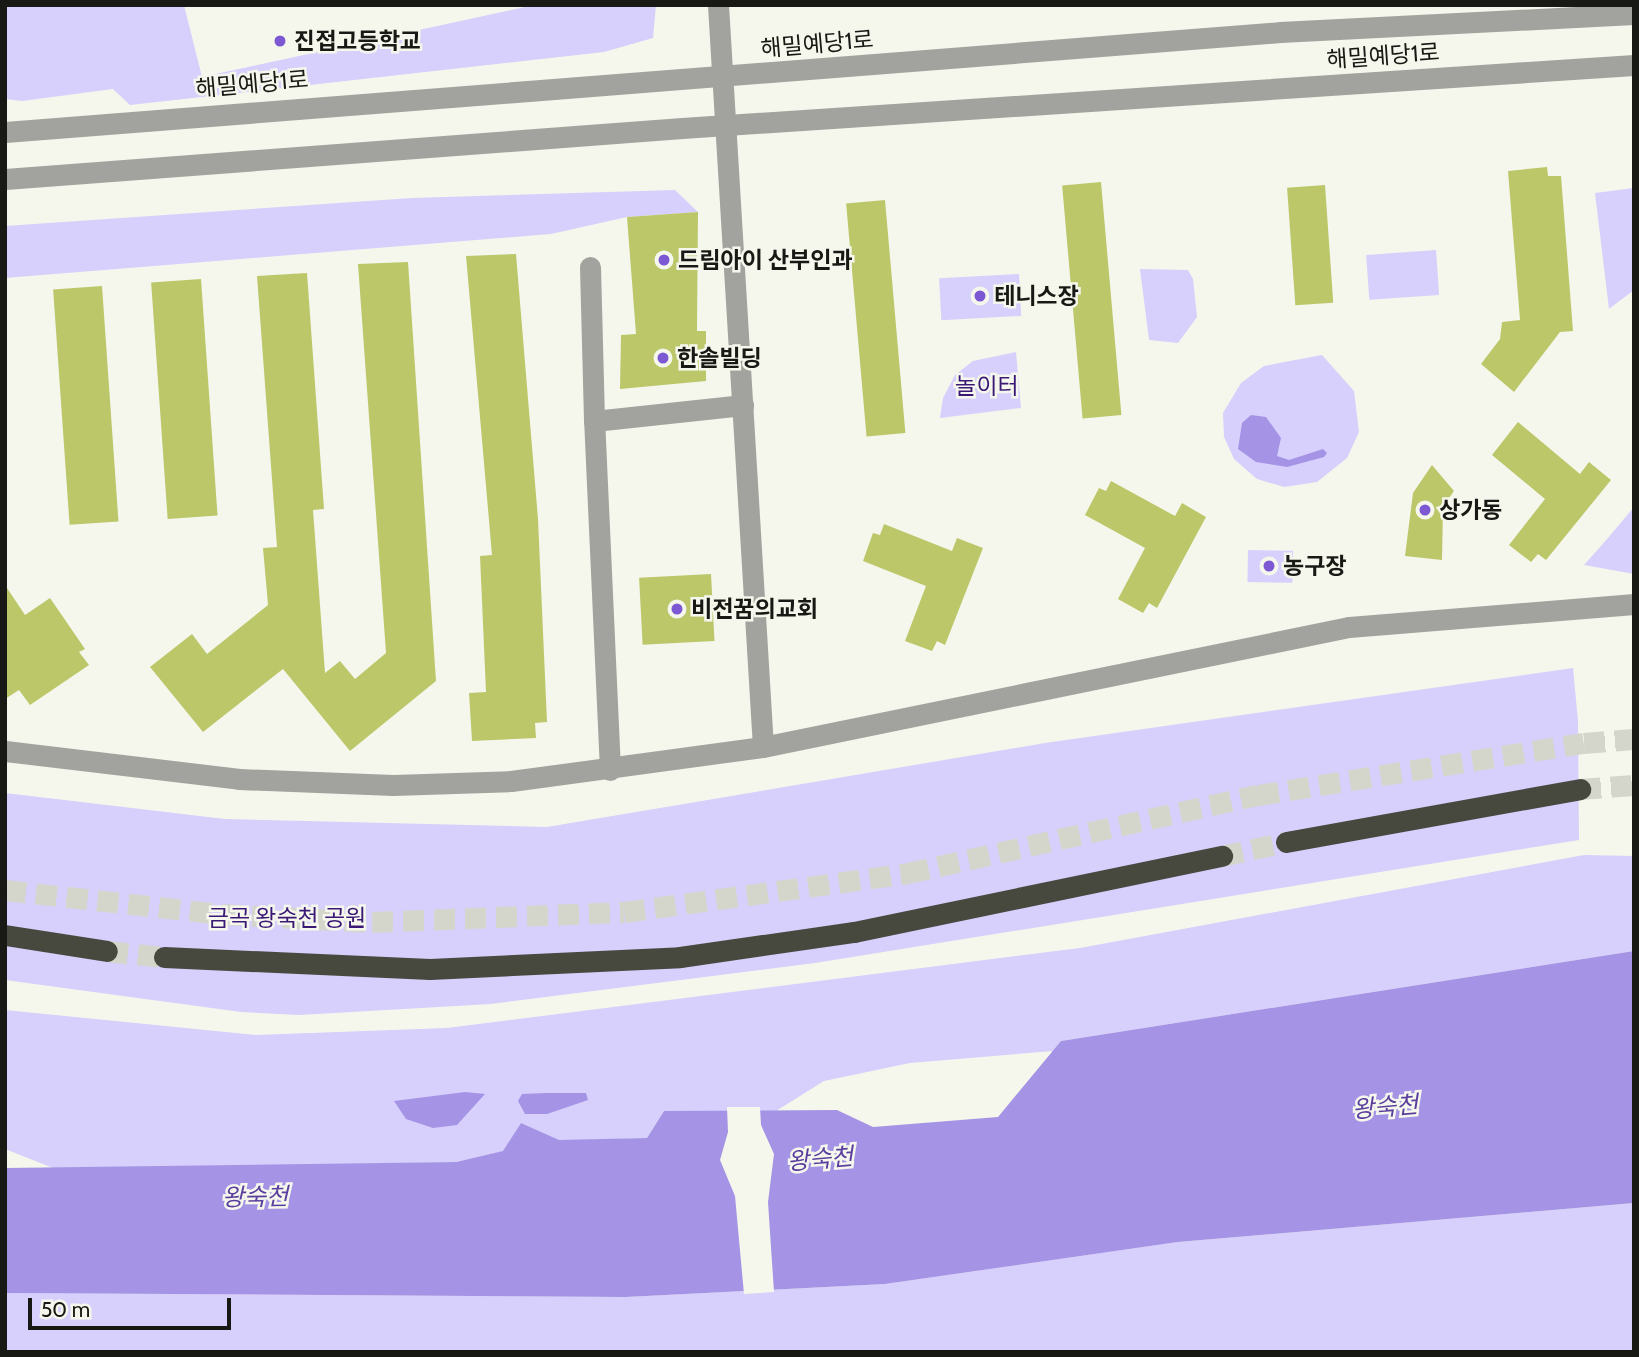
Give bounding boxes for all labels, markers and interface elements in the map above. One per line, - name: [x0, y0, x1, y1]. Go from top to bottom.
- street label: 해밀예당1로: [759, 25, 875, 63]
- place label: 진접고등학교: [294, 27, 421, 55]
- marker: 진접고등학교: [272, 33, 288, 49]
- street label: 해밀예당1로: [1326, 38, 1440, 74]
- street label: 해밀예당1로: [194, 65, 310, 103]
- place label: 드림아이 산부인과: [678, 246, 852, 274]
- marker: 드림아이 산부인과: [656, 252, 672, 268]
- place label: 테니스장: [994, 282, 1079, 310]
- marker: 테니스장: [972, 288, 988, 304]
- place label: 한솔빌딩: [677, 344, 762, 372]
- marker: 한솔빌딩: [655, 350, 671, 366]
- park label: 놀이터: [955, 372, 1019, 400]
- place label: 상가동: [1439, 496, 1502, 524]
- marker: 상가동: [1417, 502, 1433, 518]
- place label: 농구장: [1283, 552, 1346, 580]
- marker: 농구장: [1261, 558, 1277, 574]
- place label: 비전꿈의교회: [691, 595, 818, 623]
- marker: 비전꿈의교회: [669, 601, 685, 617]
- park label: 금곡 왕숙천 공원: [208, 904, 366, 932]
- water label: 왕숙천: [1351, 1090, 1419, 1124]
- water label: 왕숙천: [786, 1142, 854, 1176]
- water label: 왕숙천: [222, 1182, 288, 1212]
- scale bar: [32, 1284, 234, 1328]
- text: 50 m: [41, 1297, 90, 1322]

